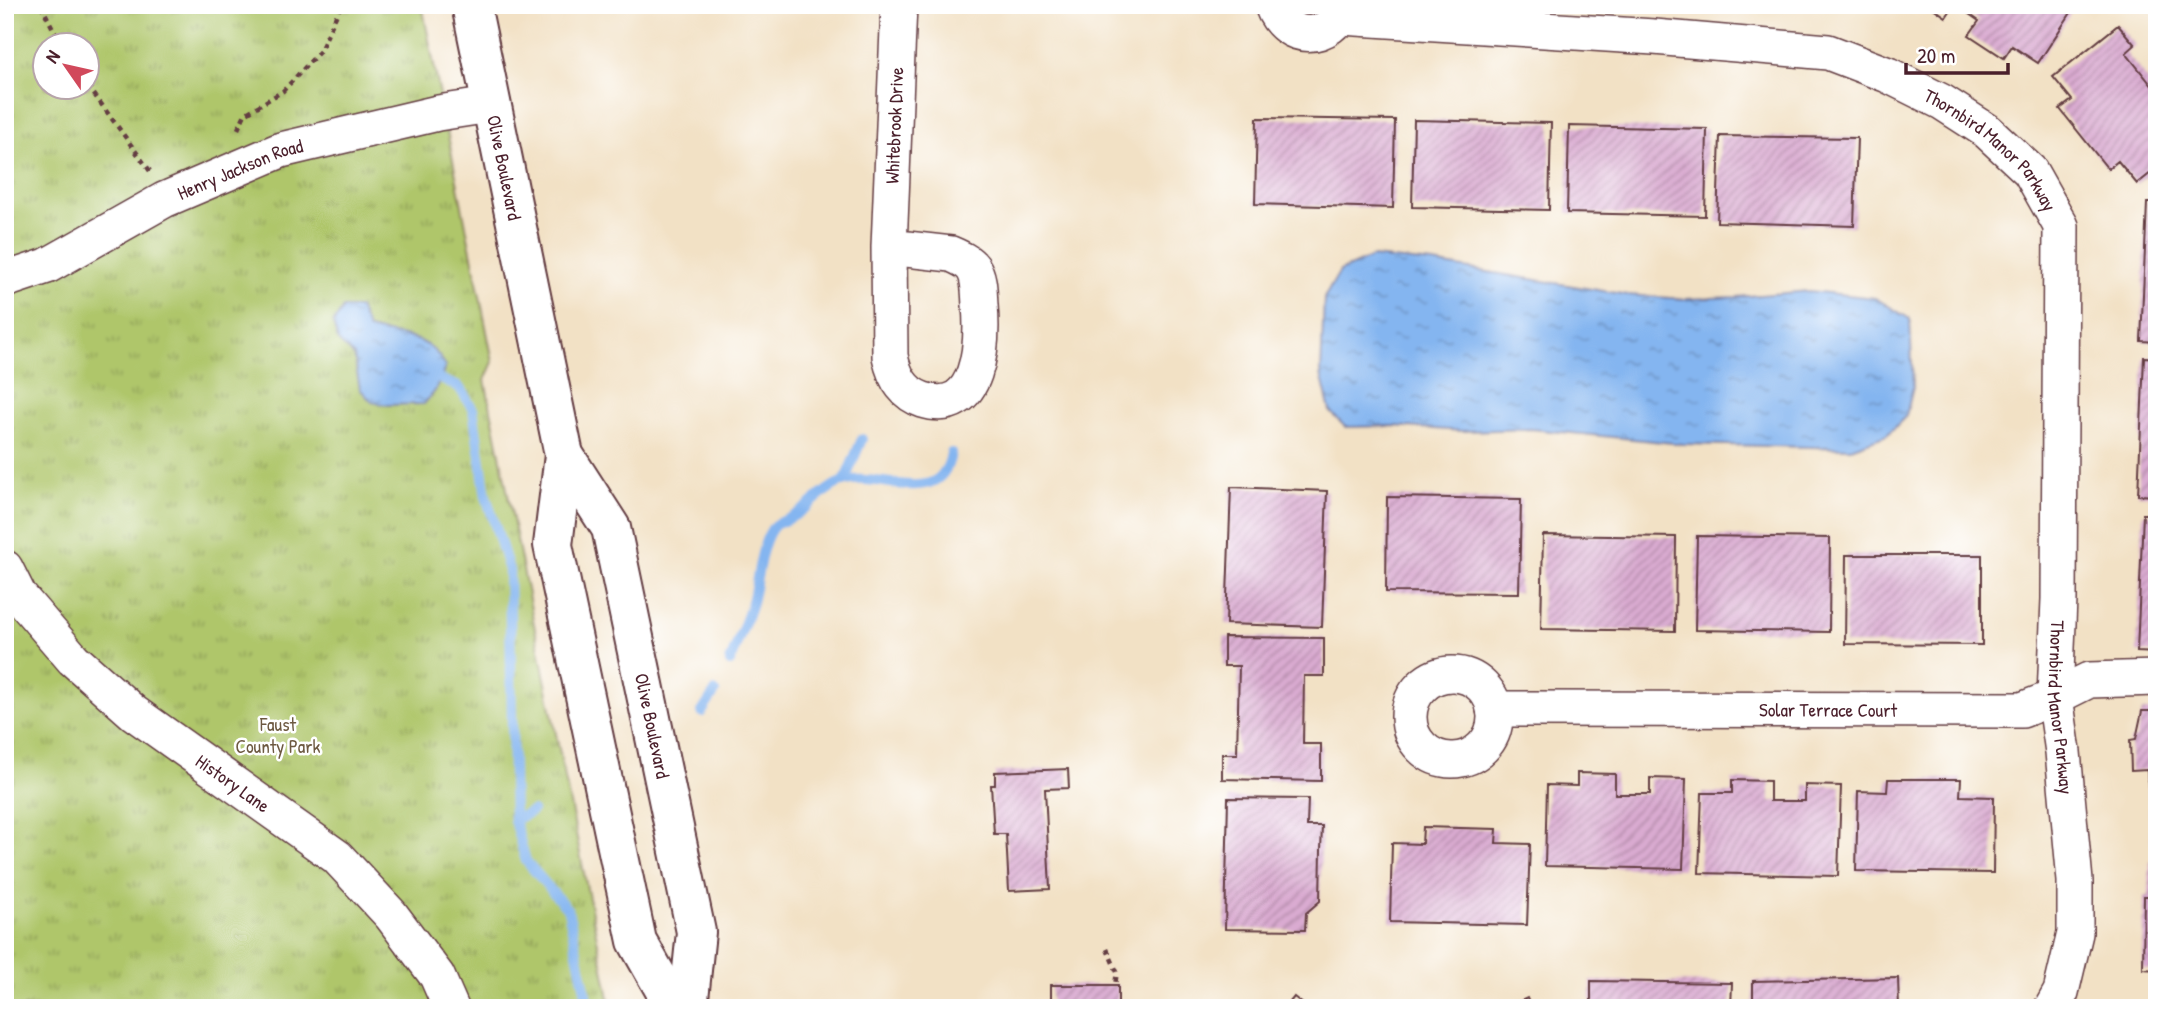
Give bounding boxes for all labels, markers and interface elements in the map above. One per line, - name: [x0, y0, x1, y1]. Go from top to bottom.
- north arrow: [32, 32, 102, 102]
- scale bar: [1906, 32, 2008, 76]
- text: 20 m: [1917, 41, 1955, 70]
- text: N: [38, 45, 66, 68]
- street label: Whitebrook Drive: [879, 66, 909, 184]
- street label: Thornbird Manor Parkway: [1920, 82, 2063, 216]
- street label: Olive Boulevard: [481, 113, 528, 223]
- street label: Henry Jackson Road: [173, 132, 306, 206]
- street label: Thornbird Manor Parkway: [2041, 620, 2080, 795]
- street label: Olive Boulevard: [629, 671, 676, 781]
- street label: Solar Terrace Court: [1759, 697, 1898, 723]
- park label: Faust County Park: [236, 711, 321, 759]
- street label: History Lane: [191, 748, 276, 819]

